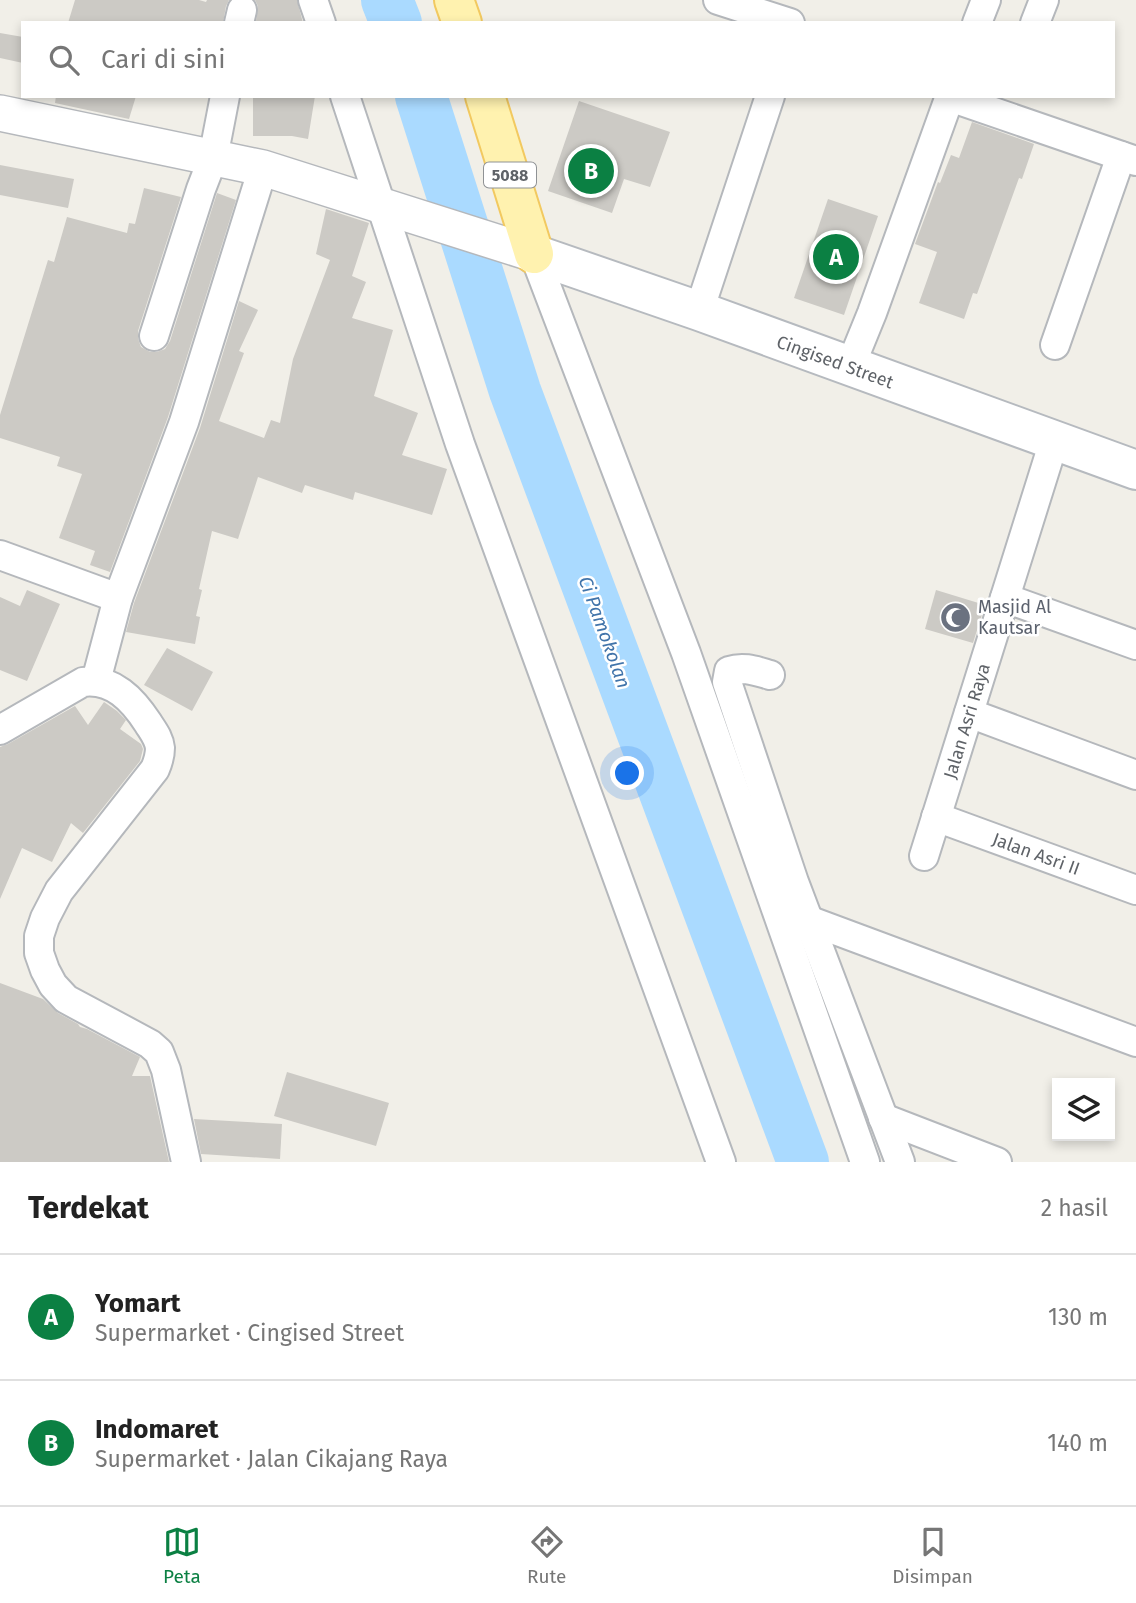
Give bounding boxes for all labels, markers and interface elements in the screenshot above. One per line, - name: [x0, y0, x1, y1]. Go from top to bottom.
- search box: [21, 21, 1115, 98]
- icon: search: [45, 41, 83, 79]
- text: Cari di sini: [101, 44, 226, 75]
- pin: B: [568, 145, 614, 197]
- road number: 5088: [484, 162, 536, 188]
- pin: A: [813, 231, 859, 283]
- street label: Cingised Street: [774, 331, 897, 393]
- water label: Ci Pamokolan: [574, 573, 635, 691]
- place label: Masjid Al Kautsar: [978, 596, 1051, 639]
- mosque icon: Masjid Al Kautsar: [938, 600, 972, 634]
- street label: Jalan Asri Raya: [939, 661, 995, 781]
- your location: [610, 756, 644, 790]
- street label: Jalan Asri II: [989, 828, 1083, 880]
- map controls: [1052, 1078, 1115, 1141]
- button: layers: [1052, 1078, 1115, 1141]
- text: Terdekat: [28, 1190, 149, 1226]
- text: 2 hasil: [1041, 1194, 1108, 1222]
- text: Yomart: [95, 1288, 181, 1319]
- text: A: [44, 1303, 58, 1331]
- text: 130 m: [1048, 1303, 1108, 1331]
- text: Supermarket · Cingised Street: [95, 1319, 404, 1347]
- text: Indomaret: [95, 1414, 219, 1445]
- text: B: [44, 1429, 58, 1457]
- text: 140 m: [1047, 1429, 1108, 1457]
- text: Supermarket · Jalan Cikajang Raya: [95, 1445, 448, 1473]
- tab: Peta: [163, 1523, 201, 1588]
- tab: Rute: [527, 1523, 566, 1588]
- tab: Disimpan: [892, 1523, 973, 1588]

